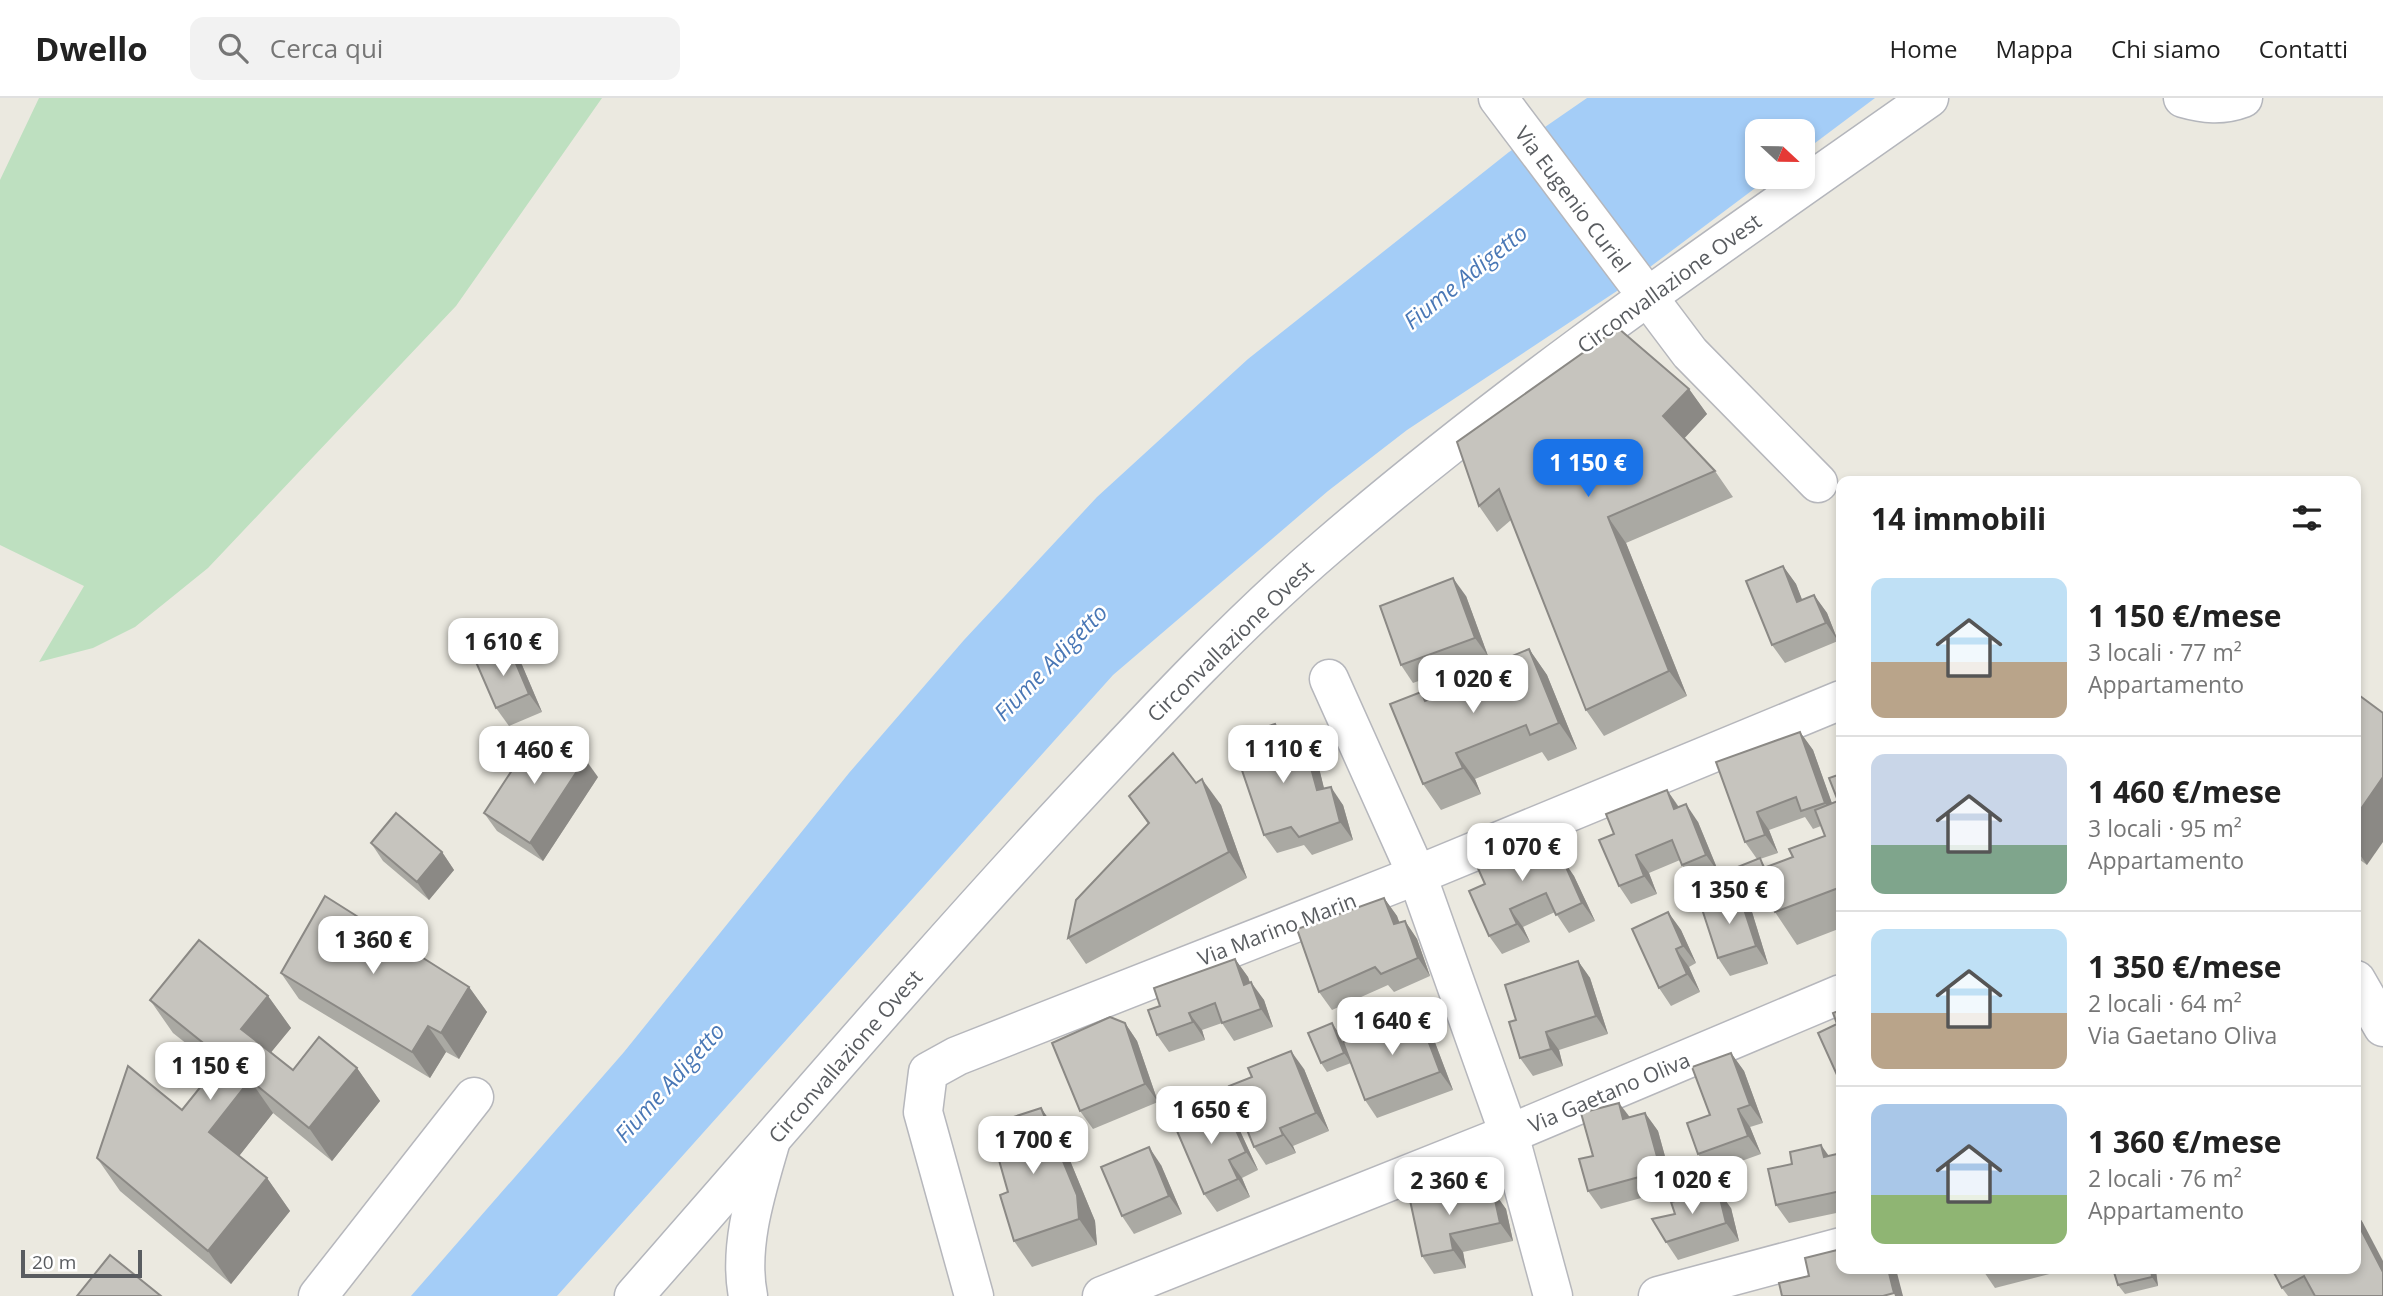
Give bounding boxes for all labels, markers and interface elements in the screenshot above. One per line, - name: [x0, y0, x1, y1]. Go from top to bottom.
- search box: [190, 17, 680, 80]
- text: Dwello: [35, 26, 148, 71]
- icon: search: [214, 29, 252, 67]
- text: Cerca qui: [270, 30, 383, 66]
- text: Home: [1890, 32, 1957, 65]
- text: Mappa: [1995, 32, 2073, 65]
- text: Chi siamo: [2111, 32, 2221, 65]
- text: Contatti: [2259, 32, 2348, 65]
- north arrow: [1745, 119, 1815, 189]
- map controls: [1745, 119, 1815, 189]
- street label: Via Eugenio Curiel: [1509, 120, 1637, 278]
- street label: Circonvallazione Ovest: [1571, 207, 1767, 359]
- water label: Fiume Adigetto: [1396, 216, 1534, 336]
- pin: 1 150 €: [1523, 440, 1653, 499]
- text: 1 150 €: [1549, 446, 1627, 478]
- text: 14 immobili: [1871, 498, 2046, 539]
- icon: filters: [2288, 499, 2326, 537]
- street label: Circonvallazione Ovest: [1141, 554, 1319, 728]
- text: 1 150 €/mese: [2088, 595, 2282, 636]
- water label: Fiume Adigetto: [986, 597, 1114, 727]
- icon: home: [1927, 606, 2011, 690]
- pin: 1 610 €: [438, 618, 568, 678]
- text: 1 610 €: [464, 625, 542, 657]
- text: 3 locali · 77 m²: [2088, 636, 2242, 668]
- pin: 1 020 €: [1408, 656, 1538, 715]
- text: 1 020 €: [1434, 662, 1512, 694]
- text: Appartamento: [2088, 668, 2244, 700]
- pin: 1 460 €: [469, 726, 599, 786]
- pin: 1 110 €: [1218, 726, 1348, 785]
- text: 1 110 €: [1244, 732, 1322, 764]
- text: 1 460 €: [495, 733, 573, 765]
- text: 1 460 €/mese: [2088, 771, 2282, 812]
- icon: home: [1927, 782, 2011, 866]
- text: 3 locali · 95 m²: [2088, 812, 2242, 844]
- pin: 1 070 €: [1457, 824, 1587, 883]
- text: 1 070 €: [1483, 830, 1561, 862]
- text: Appartamento: [2088, 844, 2244, 876]
- pin: 1 350 €: [1664, 866, 1794, 926]
- text: 1 350 €: [1690, 873, 1768, 905]
- street label: Via Marino Marin: [1194, 886, 1360, 972]
- pin: 1 360 €: [308, 916, 438, 976]
- text: 1 360 €: [334, 923, 412, 955]
- text: 1 350 €/mese: [2088, 946, 2282, 987]
- icon: home: [1927, 957, 2011, 1041]
- street label: Circonvallazione Ovest: [762, 963, 928, 1149]
- text: 2 locali · 64 m²: [2088, 987, 2242, 1019]
- pin: 1 640 €: [1327, 998, 1457, 1057]
- text: 1 640 €: [1353, 1004, 1431, 1036]
- water label: Fiume Adigetto: [607, 1015, 731, 1149]
- text: Via Gaetano Oliva: [2088, 1019, 2277, 1051]
- pin: 1 150 €: [145, 1042, 275, 1102]
- street label: Via Gaetano Oliva: [1524, 1045, 1694, 1139]
- text: 1 150 €: [171, 1049, 249, 1081]
- pin: 1 650 €: [1146, 1086, 1276, 1146]
- text: 1 650 €: [1172, 1093, 1250, 1125]
- pin: 1 700 €: [968, 1116, 1098, 1176]
- text: 1 360 €/mese: [2088, 1121, 2282, 1162]
- text: 1 700 €: [994, 1123, 1072, 1155]
- icon: home: [1927, 1132, 2011, 1216]
- pin: 1 020 €: [1627, 1156, 1757, 1216]
- pin: 2 360 €: [1384, 1158, 1514, 1217]
- text: 2 locali · 76 m²: [2088, 1162, 2242, 1194]
- text: 1 020 €: [1653, 1163, 1731, 1195]
- text: 2 360 €: [1410, 1164, 1488, 1196]
- text: Appartamento: [2088, 1194, 2244, 1226]
- scale bar: [21, 1247, 142, 1279]
- text: 20 m: [32, 1249, 76, 1275]

